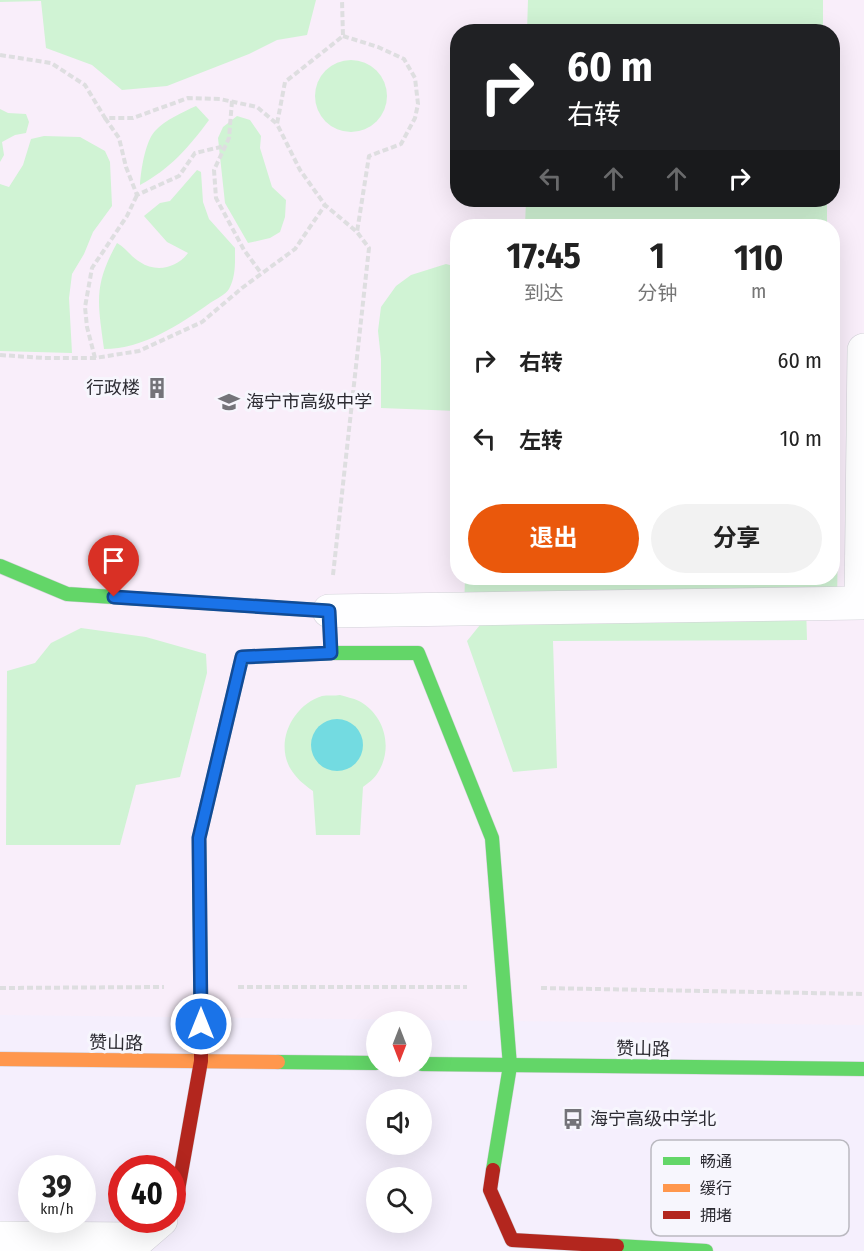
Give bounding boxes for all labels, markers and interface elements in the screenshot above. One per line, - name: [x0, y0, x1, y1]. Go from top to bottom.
- text: 60 m: [567, 42, 653, 92]
- icon: right: [468, 48, 546, 126]
- text: 右转: [567, 99, 621, 131]
- icon: left: [534, 162, 567, 195]
- icon: ahead: [597, 162, 630, 195]
- icon: ahead: [660, 162, 693, 195]
- icon: right: [723, 162, 756, 195]
- text: 17:45: [507, 234, 581, 278]
- text: 1: [650, 234, 665, 278]
- text: 110: [734, 236, 783, 280]
- text: m: [751, 279, 766, 303]
- text: 到达: [524, 281, 564, 305]
- text: 分钟: [637, 281, 677, 305]
- icon: right: [468, 344, 501, 377]
- text: 60 m: [778, 347, 822, 374]
- text: 右转: [519, 349, 563, 376]
- building icon: 行政楼: [145, 376, 169, 400]
- place label: 行政楼: [86, 377, 140, 399]
- school or university icon: 海宁市高级中学: [217, 390, 241, 414]
- place label: 海宁市高级中学: [246, 391, 372, 413]
- icon: left: [468, 422, 501, 455]
- text: 10 m: [780, 425, 822, 452]
- text: 左转: [519, 427, 563, 454]
- button: 退出: [468, 504, 639, 573]
- button: 分享: [651, 504, 822, 573]
- pin: [88, 535, 139, 597]
- icon: arrive: [97, 544, 130, 577]
- position arrow: [169, 992, 233, 1056]
- north arrow: [366, 1011, 432, 1077]
- map controls: [366, 1011, 432, 1233]
- street label: 赞山路: [89, 1032, 143, 1054]
- street label: 赞山路: [616, 1038, 670, 1060]
- button: sound: [366, 1089, 432, 1155]
- bus stop icon: 海宁高级中学北: [561, 1107, 585, 1131]
- place label: 海宁高级中学北: [590, 1108, 716, 1130]
- legend: [651, 1140, 849, 1236]
- text: 畅通: [700, 1152, 732, 1171]
- speed limit sign: 40: [108, 1155, 186, 1233]
- button: search: [366, 1167, 432, 1233]
- text: 39: [42, 1169, 72, 1205]
- text: 缓行: [700, 1179, 732, 1198]
- text: km/h: [40, 1200, 74, 1218]
- text: 拥堵: [700, 1206, 732, 1225]

